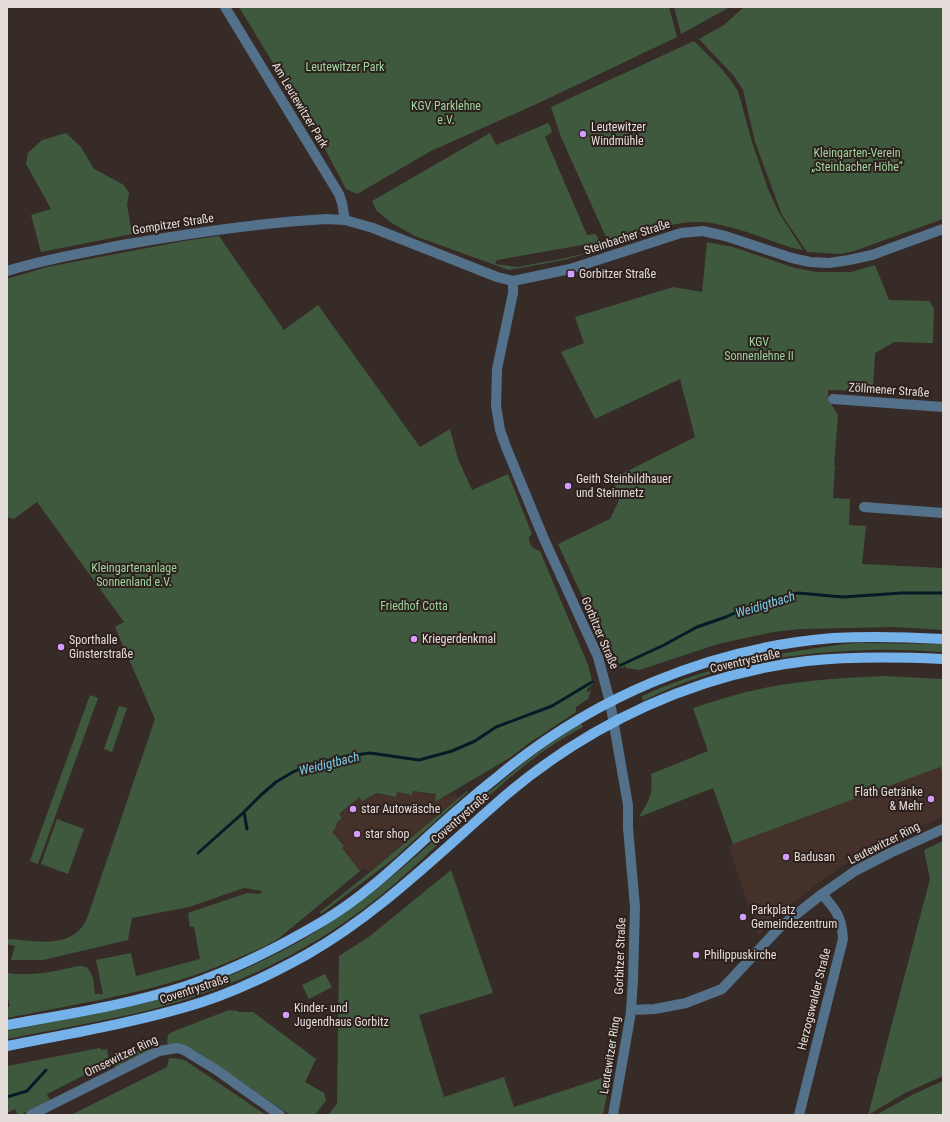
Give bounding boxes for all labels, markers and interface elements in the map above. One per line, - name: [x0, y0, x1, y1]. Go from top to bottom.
- street label: Am Leutewitzer Park: [269, 60, 331, 151]
- park label: Leutewitzer Park: [305, 60, 385, 74]
- park label: KGV Parklehne e.V.: [411, 99, 481, 127]
- place label: Leutewitzer Windmühle: [591, 120, 646, 148]
- marker: Leutewitzer Windmühle: [578, 129, 588, 139]
- park label: Kleingarten-Verein „Steinbacher Höhe“: [811, 146, 903, 174]
- street label: Gompitzer Straße: [131, 211, 215, 237]
- street label: Steinbacher Straße: [582, 216, 672, 258]
- place label: Gorbitzer Straße: [579, 267, 656, 281]
- marker: Gorbitzer Straße: [566, 269, 576, 279]
- park label: KGV Sonnenlehne II: [724, 335, 794, 363]
- street label: Zöllmener Straße: [848, 380, 930, 400]
- place label: Geith Steinbildhauer und Steinmetz: [576, 472, 672, 500]
- marker: Geith Steinbildhauer und Steinmetz: [563, 481, 573, 491]
- park label: Kleingartenanlage Sonnenland e.V.: [91, 561, 177, 589]
- water label: Weidigtbach: [734, 588, 797, 621]
- street label: Gorbitzer Straße: [579, 595, 622, 672]
- park label: Friedhof Cotta: [380, 599, 448, 613]
- place label: Kriegerdenkmal: [422, 632, 496, 646]
- place label: Sporthalle Ginsterstraße: [69, 633, 133, 661]
- marker: Kriegerdenkmal: [409, 634, 419, 644]
- marker: Sporthalle Ginsterstraße: [56, 642, 66, 652]
- street label: Coventrystraße: [709, 646, 782, 676]
- water label: Weidigtbach: [297, 749, 361, 778]
- place label: Flath Getränke & Mehr: [854, 785, 923, 813]
- street label: Coventrystraße: [428, 789, 492, 847]
- marker: Flath Getränke & Mehr: [926, 794, 936, 804]
- place label: star Autowäsche: [361, 802, 441, 816]
- marker: star Autowäsche: [348, 804, 358, 814]
- street label: Leutewitzer Ring: [846, 819, 922, 867]
- place label: star shop: [365, 827, 409, 841]
- marker: star shop: [352, 829, 362, 839]
- place label: Badusan: [794, 850, 835, 864]
- marker: Badusan: [781, 852, 791, 862]
- place label: Parkplatz Gemeindezentrum: [751, 903, 837, 931]
- marker: Parkplatz Gemeindezentrum: [738, 912, 748, 922]
- street label: Gorbitzer Straße: [612, 917, 628, 995]
- street label: Herzogswalder Straße: [795, 946, 834, 1051]
- place label: Philippuskirche: [704, 948, 777, 962]
- marker: Philippuskirche: [691, 950, 701, 960]
- street label: Coventrystraße: [158, 971, 231, 1007]
- place label: Kinder- und Jugendhaus Gorbitz: [294, 1001, 389, 1029]
- marker: Kinder- und Jugendhaus Gorbitz: [281, 1010, 291, 1020]
- street label: Leutewitzer Ring: [597, 1015, 623, 1095]
- street label: Omsewitzer Ring: [82, 1032, 160, 1080]

